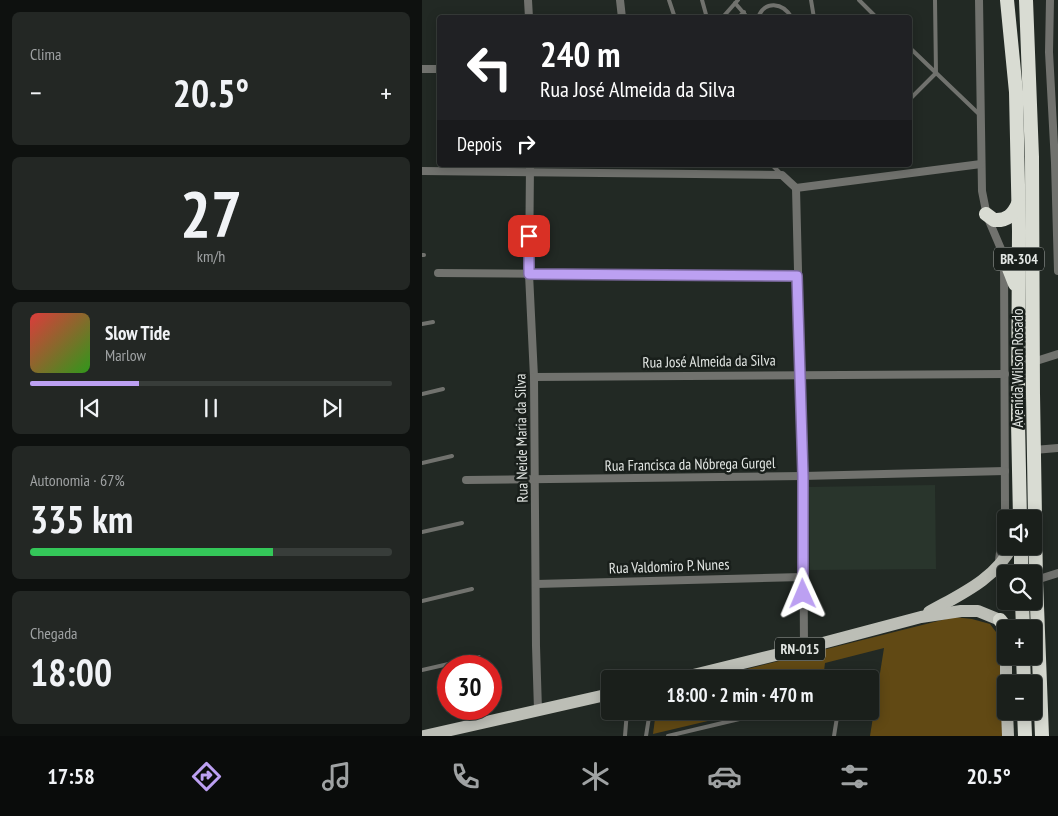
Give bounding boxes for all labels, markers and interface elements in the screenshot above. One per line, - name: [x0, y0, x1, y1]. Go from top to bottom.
- text: 240 m: [540, 31, 621, 77]
- icon: left: [457, 35, 522, 100]
- text: Clima: [30, 44, 61, 64]
- text: 20.5°: [173, 68, 249, 117]
- text: −: [30, 74, 42, 111]
- text: +: [380, 74, 392, 111]
- text: Rua José Almeida da Silva: [540, 75, 735, 103]
- icon: right: [512, 130, 540, 158]
- text: Depois: [457, 132, 502, 156]
- text: 27: [180, 171, 242, 255]
- pin: [508, 215, 550, 257]
- icon: arrive: [515, 222, 543, 250]
- text: km/h: [197, 246, 225, 266]
- road number: BR-304: [994, 248, 1044, 270]
- street label: Avenida Wilson Rosado: [1008, 308, 1027, 428]
- text: Slow Tide: [105, 321, 170, 345]
- text: Marlow: [105, 345, 146, 365]
- street label: Rua José Almeida da Silva: [642, 350, 776, 372]
- street label: Rua Neide Maria da Silva: [510, 373, 532, 503]
- icon: previous: [76, 394, 104, 422]
- icon: pause: [197, 394, 225, 422]
- icon: next: [318, 394, 346, 422]
- street label: Rua Francisca da Nóbrega Gurgel: [604, 453, 776, 475]
- text: Autonomia · 67%: [30, 470, 125, 490]
- text: 335 km: [30, 494, 133, 543]
- map controls: [997, 510, 1042, 720]
- button: sound: [997, 510, 1042, 555]
- street label: Rua Valdomiro P. Nunes: [608, 554, 730, 578]
- button: search: [997, 565, 1042, 610]
- position arrow: [776, 567, 828, 619]
- button: +: [997, 620, 1042, 665]
- text: Chegada: [30, 623, 78, 643]
- road number: RN-015: [775, 638, 825, 661]
- text: 18:00: [30, 647, 112, 696]
- speed limit sign: 30: [437, 655, 502, 720]
- button: −: [997, 675, 1042, 720]
- text: 18:00 · 2 min · 470 m: [667, 683, 813, 707]
- icon: directions: [189, 759, 224, 794]
- icon: music: [319, 759, 354, 794]
- icon: phone: [448, 759, 483, 794]
- icon: climate: [578, 759, 613, 794]
- icon: car: [707, 759, 742, 794]
- icon: filters: [837, 759, 872, 794]
- text: 17:58: [47, 762, 95, 790]
- text: 20.5°: [966, 762, 1011, 790]

